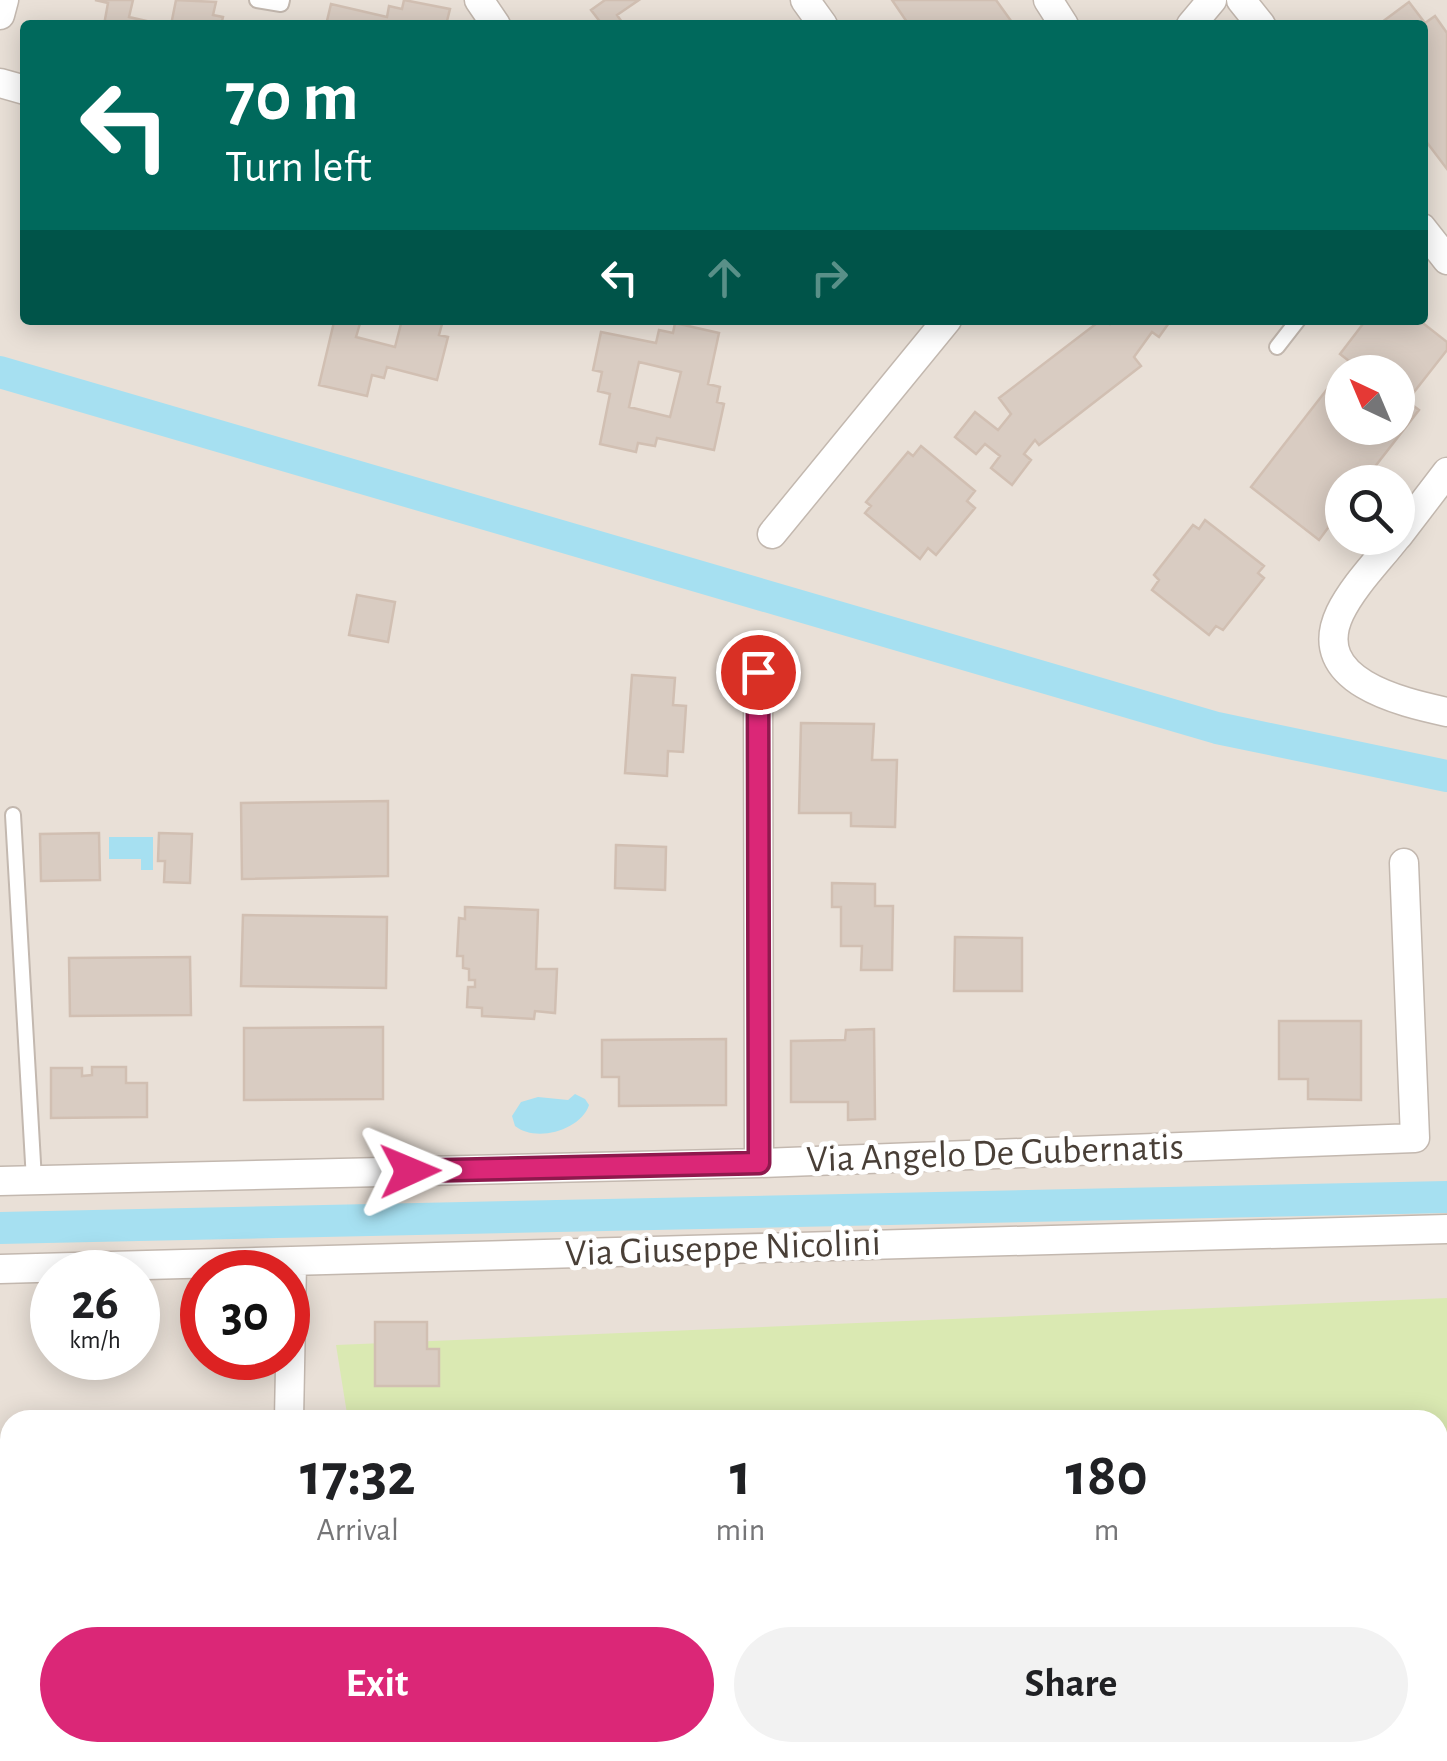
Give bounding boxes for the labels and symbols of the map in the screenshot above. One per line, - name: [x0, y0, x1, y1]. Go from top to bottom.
- north arrow: [1325, 355, 1415, 445]
- pin: [716, 630, 801, 715]
- position arrow: [358, 1119, 462, 1223]
- street label: Via Angelo De Gubernatis: [806, 1128, 1184, 1180]
- street label: Via Giuseppe Nicolini: [565, 1225, 881, 1273]
- speed limit sign: 30: [180, 1250, 310, 1380]

